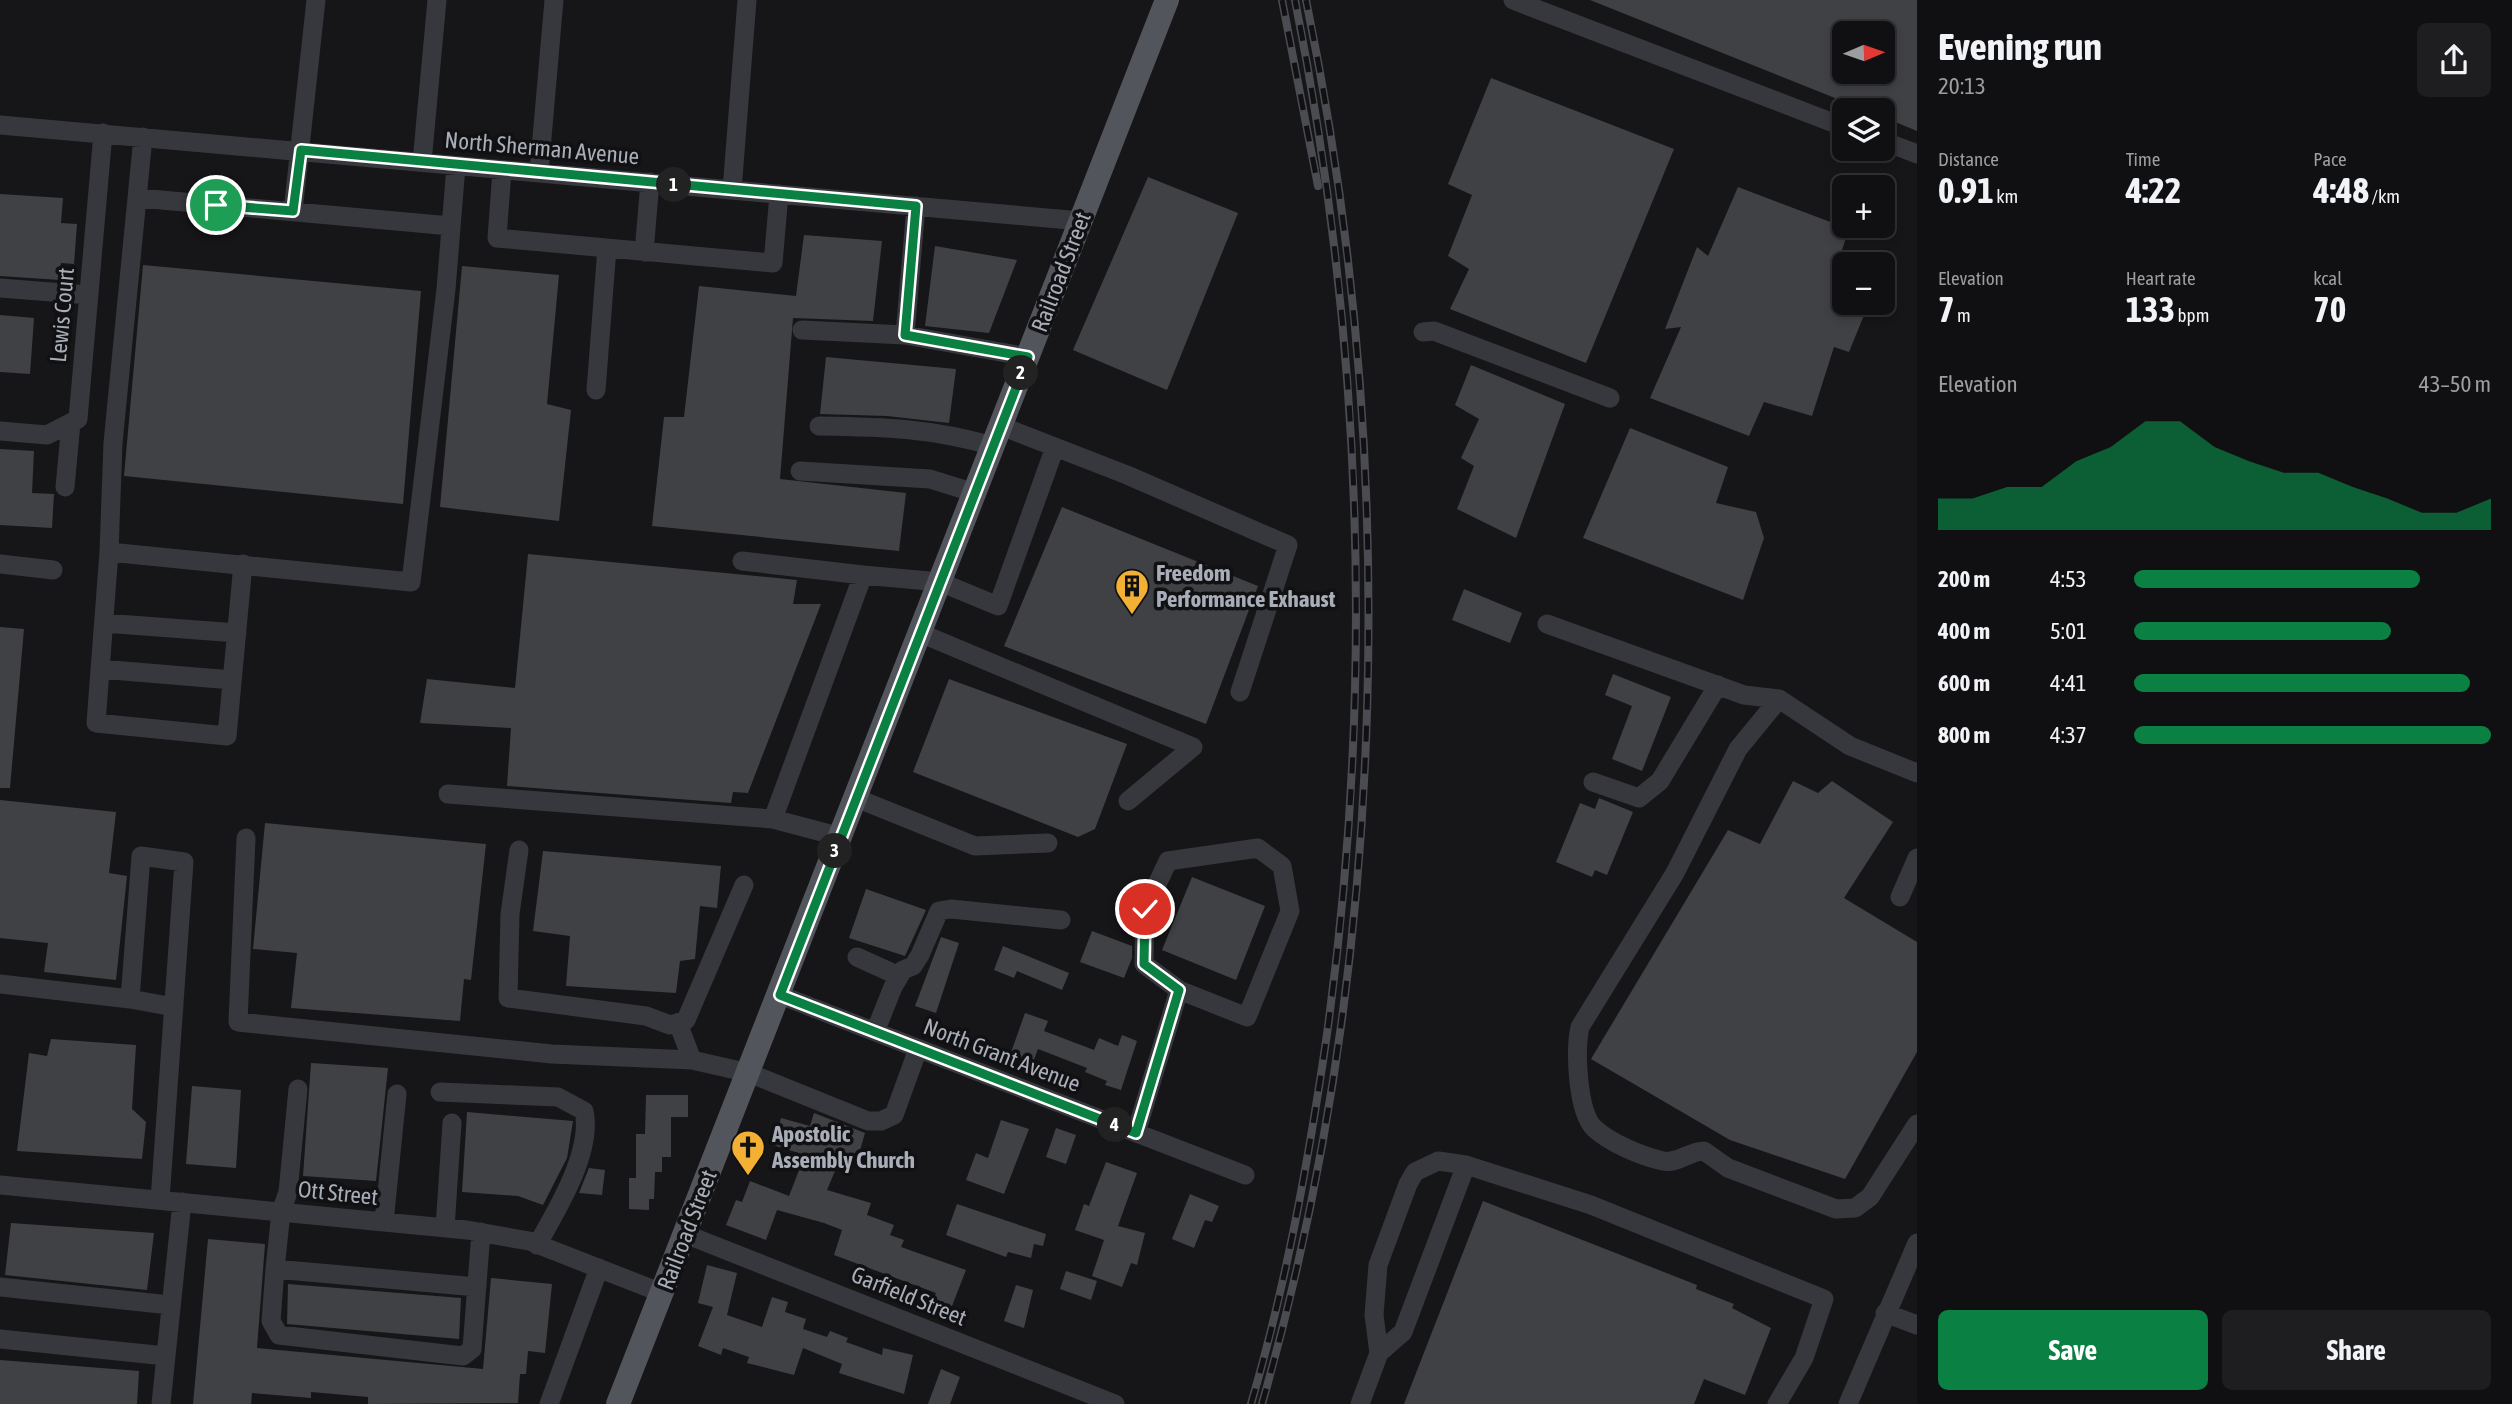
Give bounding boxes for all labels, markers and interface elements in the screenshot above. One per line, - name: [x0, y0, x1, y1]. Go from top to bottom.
- north arrow: [1832, 21, 1895, 84]
- map controls: [1832, 21, 1895, 315]
- button: share: [2417, 23, 2491, 97]
- text: Evening run: [1938, 25, 2102, 68]
- text: 20:13: [1938, 73, 1986, 99]
- button: layers: [1832, 98, 1895, 161]
- street label: North Sherman Avenue: [444, 127, 640, 169]
- text: Distance: [1938, 148, 1999, 170]
- text: Time: [2126, 148, 2160, 170]
- text: Pace: [2313, 148, 2347, 170]
- pin: 1: [656, 168, 692, 202]
- text: 0.91: [1938, 170, 1994, 210]
- text: 4:22: [2126, 170, 2181, 210]
- text: 4:48: [2313, 170, 2369, 210]
- text: 1: [669, 173, 678, 195]
- pin: [186, 175, 246, 235]
- button: +: [1832, 175, 1895, 238]
- text: km: [1994, 185, 2018, 207]
- text: /km: [2369, 185, 2400, 207]
- icon: arrive: [197, 186, 235, 224]
- street label: Railroad Street: [1026, 208, 1096, 336]
- button: −: [1832, 252, 1895, 315]
- street label: Lewis Court: [45, 267, 79, 363]
- text: Elevation: [1938, 267, 2004, 289]
- text: Heart rate: [2126, 267, 2196, 289]
- text: kcal: [2313, 267, 2342, 289]
- text: 7: [1938, 289, 1954, 329]
- text: 133: [2126, 289, 2175, 329]
- text: 70: [2313, 289, 2346, 329]
- text: m: [1954, 304, 1971, 326]
- text: bpm: [2175, 304, 2209, 326]
- pin: 2: [1004, 356, 1038, 390]
- text: 2: [1016, 361, 1025, 383]
- text: Elevation: [1938, 371, 2018, 397]
- text: 43–50 m: [2419, 371, 2491, 397]
- place label: Freedom Performance Exhaust: [1156, 560, 1336, 612]
- text: 200 m: [1938, 566, 1990, 592]
- text: 4:53: [2050, 566, 2087, 592]
- building icon: Freedom Performance Exhaust: [1113, 567, 1151, 616]
- text: 400 m: [1938, 618, 1990, 644]
- text: 5:01: [2050, 618, 2087, 644]
- text: 600 m: [1938, 670, 1990, 696]
- text: 4:41: [2050, 670, 2087, 696]
- text: 800 m: [1938, 722, 1990, 748]
- text: 4:37: [2050, 722, 2087, 748]
- pin: 3: [818, 834, 852, 868]
- text: 3: [830, 839, 839, 861]
- pin: [1115, 879, 1175, 939]
- icon: check: [1126, 890, 1164, 928]
- street label: North Grant Avenue: [920, 1013, 1084, 1097]
- pin: 4: [1098, 1108, 1132, 1142]
- text: 4: [1110, 1113, 1119, 1135]
- place label: Apostolic Assembly Church: [771, 1121, 915, 1173]
- church icon: Apostolic Assembly Church: [729, 1128, 767, 1177]
- street label: Railroad Street: [652, 1166, 722, 1294]
- street label: Ott Street: [297, 1176, 379, 1210]
- street label: Garfield Street: [848, 1261, 970, 1331]
- button: Save: [1938, 1310, 2208, 1390]
- button: Share: [2222, 1310, 2491, 1390]

